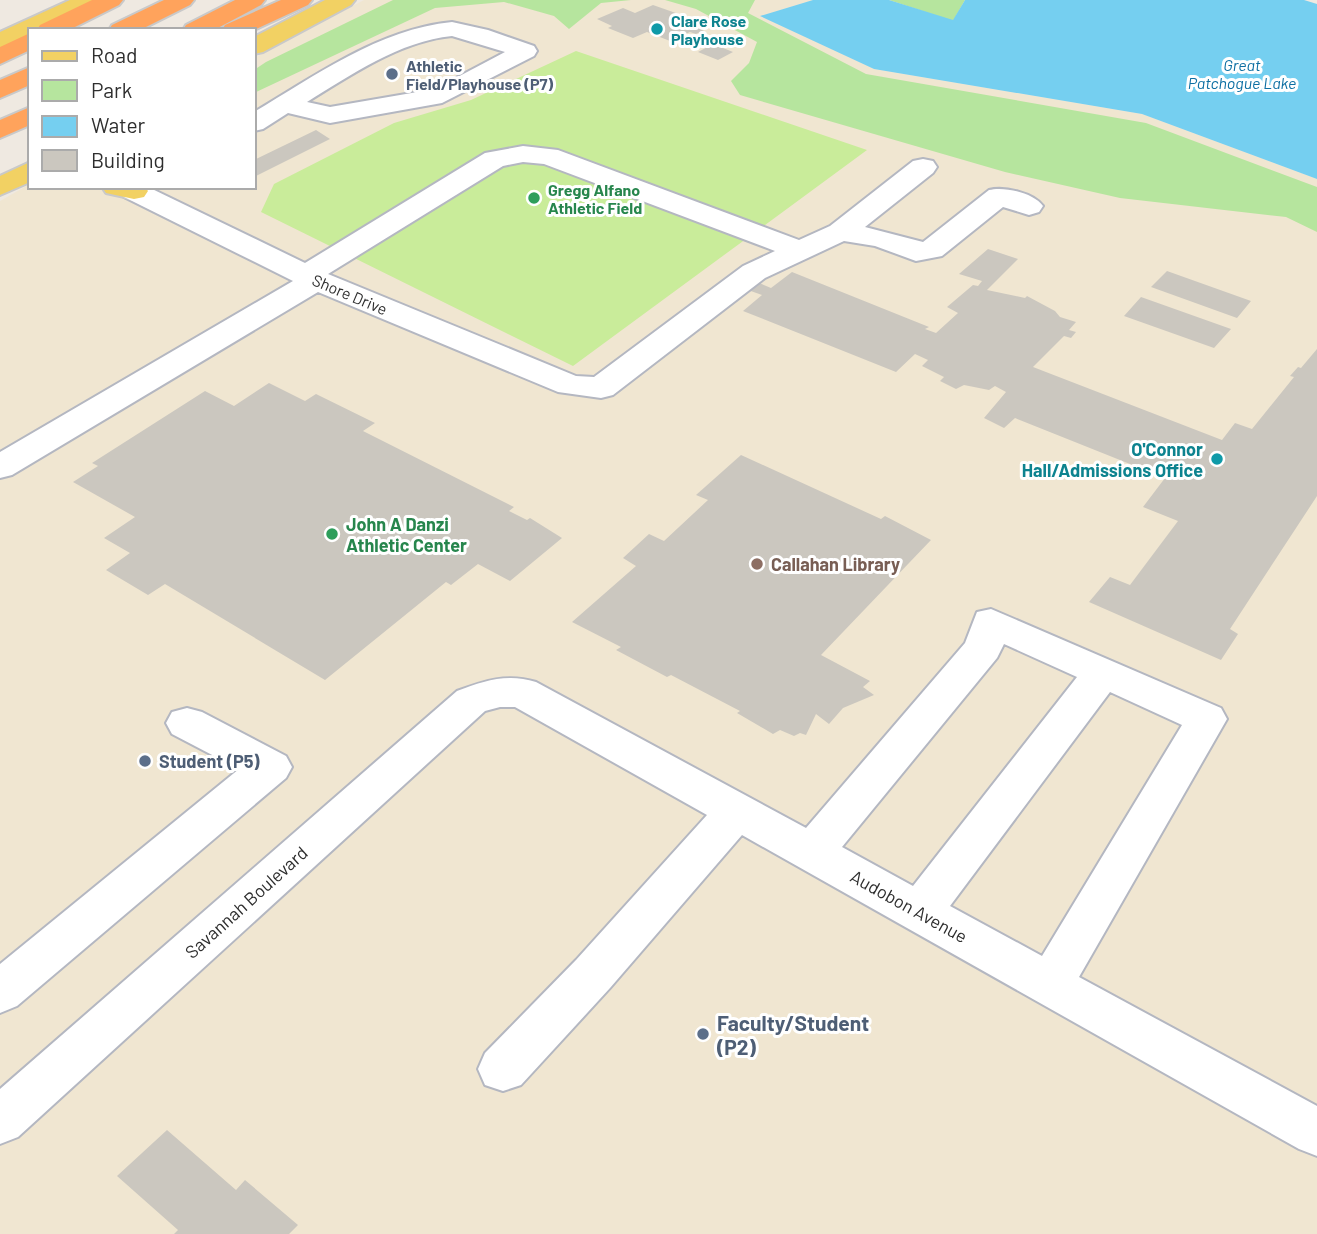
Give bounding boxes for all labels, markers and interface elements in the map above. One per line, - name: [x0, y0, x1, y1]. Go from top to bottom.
- place label: Clare Rose Playhouse: [671, 11, 747, 48]
- marker: Clare Rose Playhouse: [649, 21, 665, 37]
- legend: [28, 28, 256, 189]
- text: Road: [91, 42, 137, 67]
- water label: Great Patchogue Lake: [1188, 55, 1296, 92]
- place label: Athletic Field/Playhouse (P7): [406, 56, 553, 93]
- marker: Athletic Field/Playhouse (P7): [384, 66, 400, 82]
- text: Park: [91, 77, 132, 102]
- text: Water: [91, 112, 146, 137]
- text: Building: [91, 147, 165, 172]
- place label: Gregg Alfano Athletic Field: [548, 180, 642, 217]
- marker: Gregg Alfano Athletic Field: [526, 190, 542, 206]
- street label: Shore Drive: [310, 270, 390, 318]
- place label: O'Connor Hall/Admissions Office: [1022, 438, 1203, 481]
- marker: O'Connor Hall/Admissions Office: [1209, 451, 1225, 467]
- place label: John A Danzi Athletic Center: [346, 513, 467, 556]
- marker: John A Danzi Athletic Center: [324, 526, 340, 542]
- place label: Callahan Library: [771, 553, 900, 575]
- marker: Callahan Library: [749, 556, 765, 572]
- place label: Student (P5): [159, 750, 260, 772]
- marker: Student (P5): [137, 753, 153, 769]
- street label: Savannah Boulevard: [180, 841, 312, 963]
- street label: Audobon Avenue: [847, 865, 971, 947]
- place label: Faculty/Student (P2): [716, 1010, 869, 1059]
- marker: Faculty/Student (P2): [695, 1026, 711, 1042]

